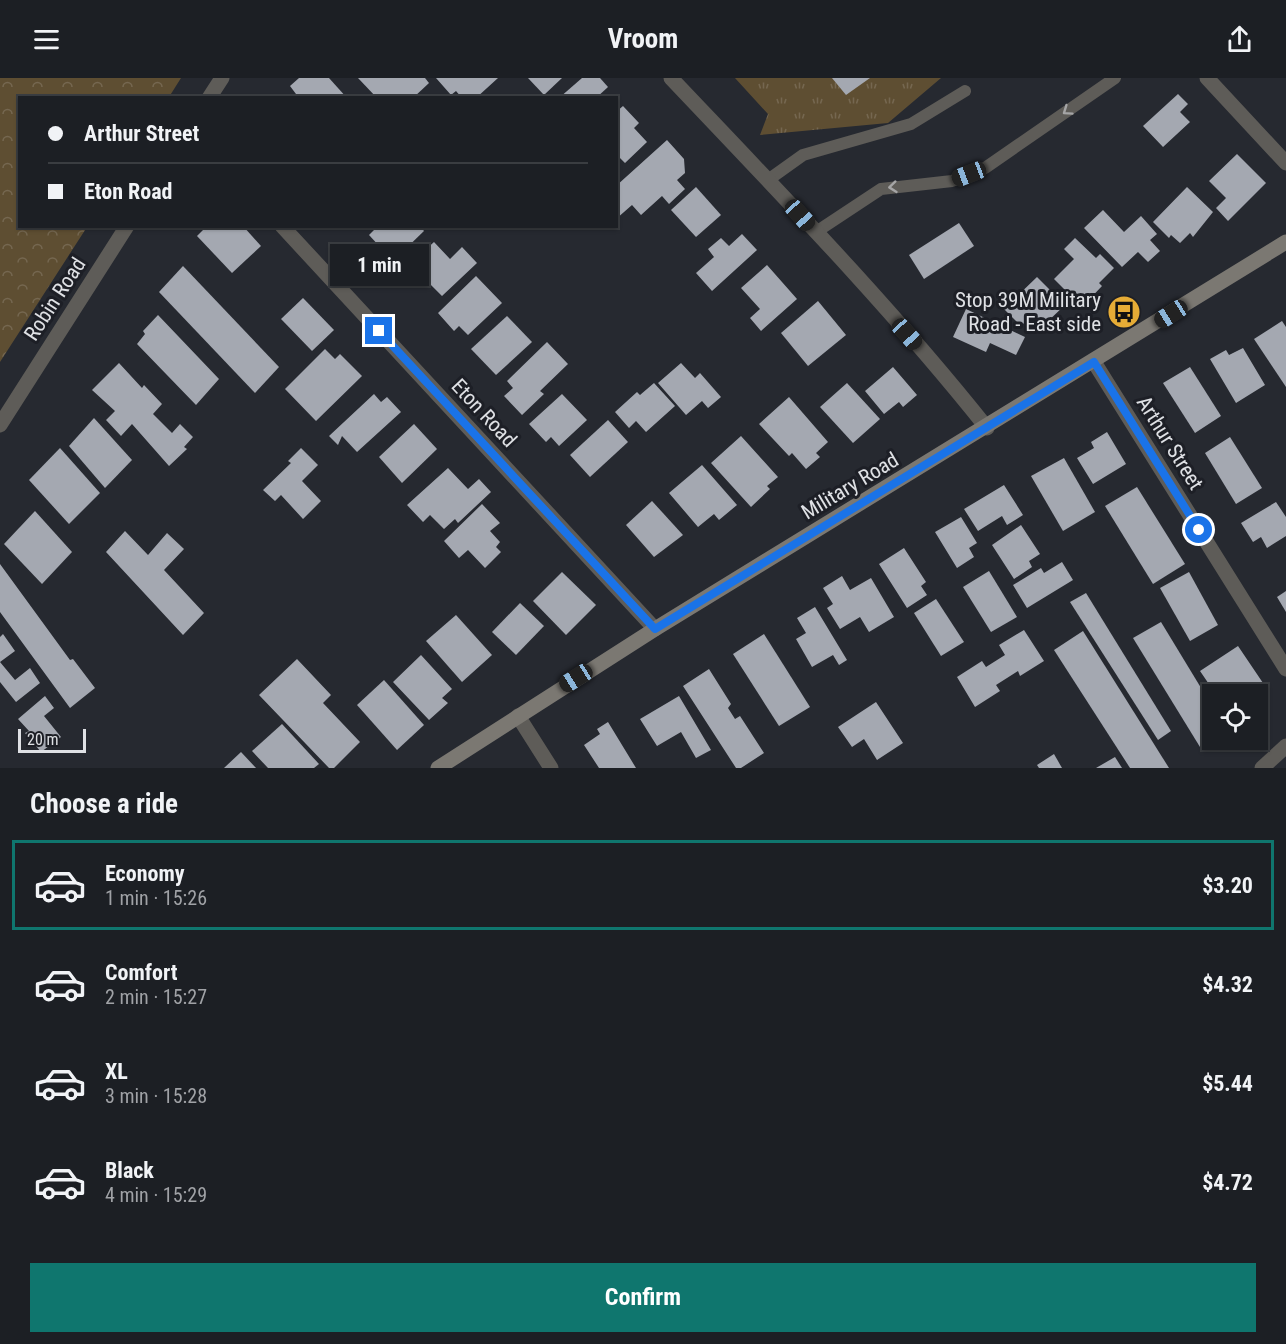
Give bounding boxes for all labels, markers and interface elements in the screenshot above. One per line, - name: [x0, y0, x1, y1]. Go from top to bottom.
- icon: menu: [30, 23, 63, 56]
- text: Vroom: [608, 23, 678, 55]
- icon: share: [1223, 23, 1256, 56]
- one-way arrow: [1063, 104, 1074, 115]
- text: Arthur Street: [84, 121, 199, 146]
- car: [949, 159, 989, 189]
- text: Eton Road: [84, 179, 172, 204]
- one-way arrow: [888, 181, 897, 193]
- car: [781, 196, 819, 234]
- callout: 1 min: [330, 244, 428, 286]
- street label: Robin Road: [19, 253, 91, 345]
- text: 1 min: [357, 253, 402, 277]
- place label: Stop 39M Military Road - East side: [955, 288, 1101, 336]
- bus stop icon: Stop 39M Military Road - East side: [1106, 294, 1142, 330]
- car: [1151, 297, 1191, 331]
- car: [888, 315, 926, 353]
- route end: [365, 317, 392, 344]
- street label: Eton Road: [447, 374, 521, 452]
- street label: Arthur Street: [1132, 392, 1208, 494]
- street label: Military Road: [797, 448, 903, 524]
- route start: [1185, 516, 1212, 543]
- car: [556, 661, 596, 695]
- map controls: [1202, 684, 1268, 750]
- button: locate: [1202, 684, 1268, 750]
- scale bar: [18, 726, 86, 754]
- text: 20 m: [27, 730, 59, 749]
- text: Choose a ride: [30, 788, 178, 820]
- icon: car: [33, 858, 87, 912]
- text: Economy: [105, 861, 185, 886]
- text: $3.20: [1202, 873, 1253, 898]
- text: 1 min · 15:26: [105, 886, 207, 910]
- icon: car: [33, 957, 87, 1011]
- text: Comfort: [105, 960, 178, 985]
- text: $4.32: [1202, 972, 1253, 997]
- text: 2 min · 15:27: [105, 985, 207, 1009]
- icon: car: [33, 1056, 87, 1110]
- text: XL: [105, 1059, 128, 1084]
- text: $5.44: [1202, 1071, 1253, 1096]
- text: 3 min · 15:28: [105, 1084, 207, 1108]
- icon: car: [33, 1155, 87, 1209]
- text: Black: [105, 1158, 154, 1183]
- text: $4.72: [1202, 1170, 1253, 1195]
- text: 4 min · 15:29: [105, 1183, 207, 1207]
- button: Confirm: [30, 1263, 1256, 1332]

